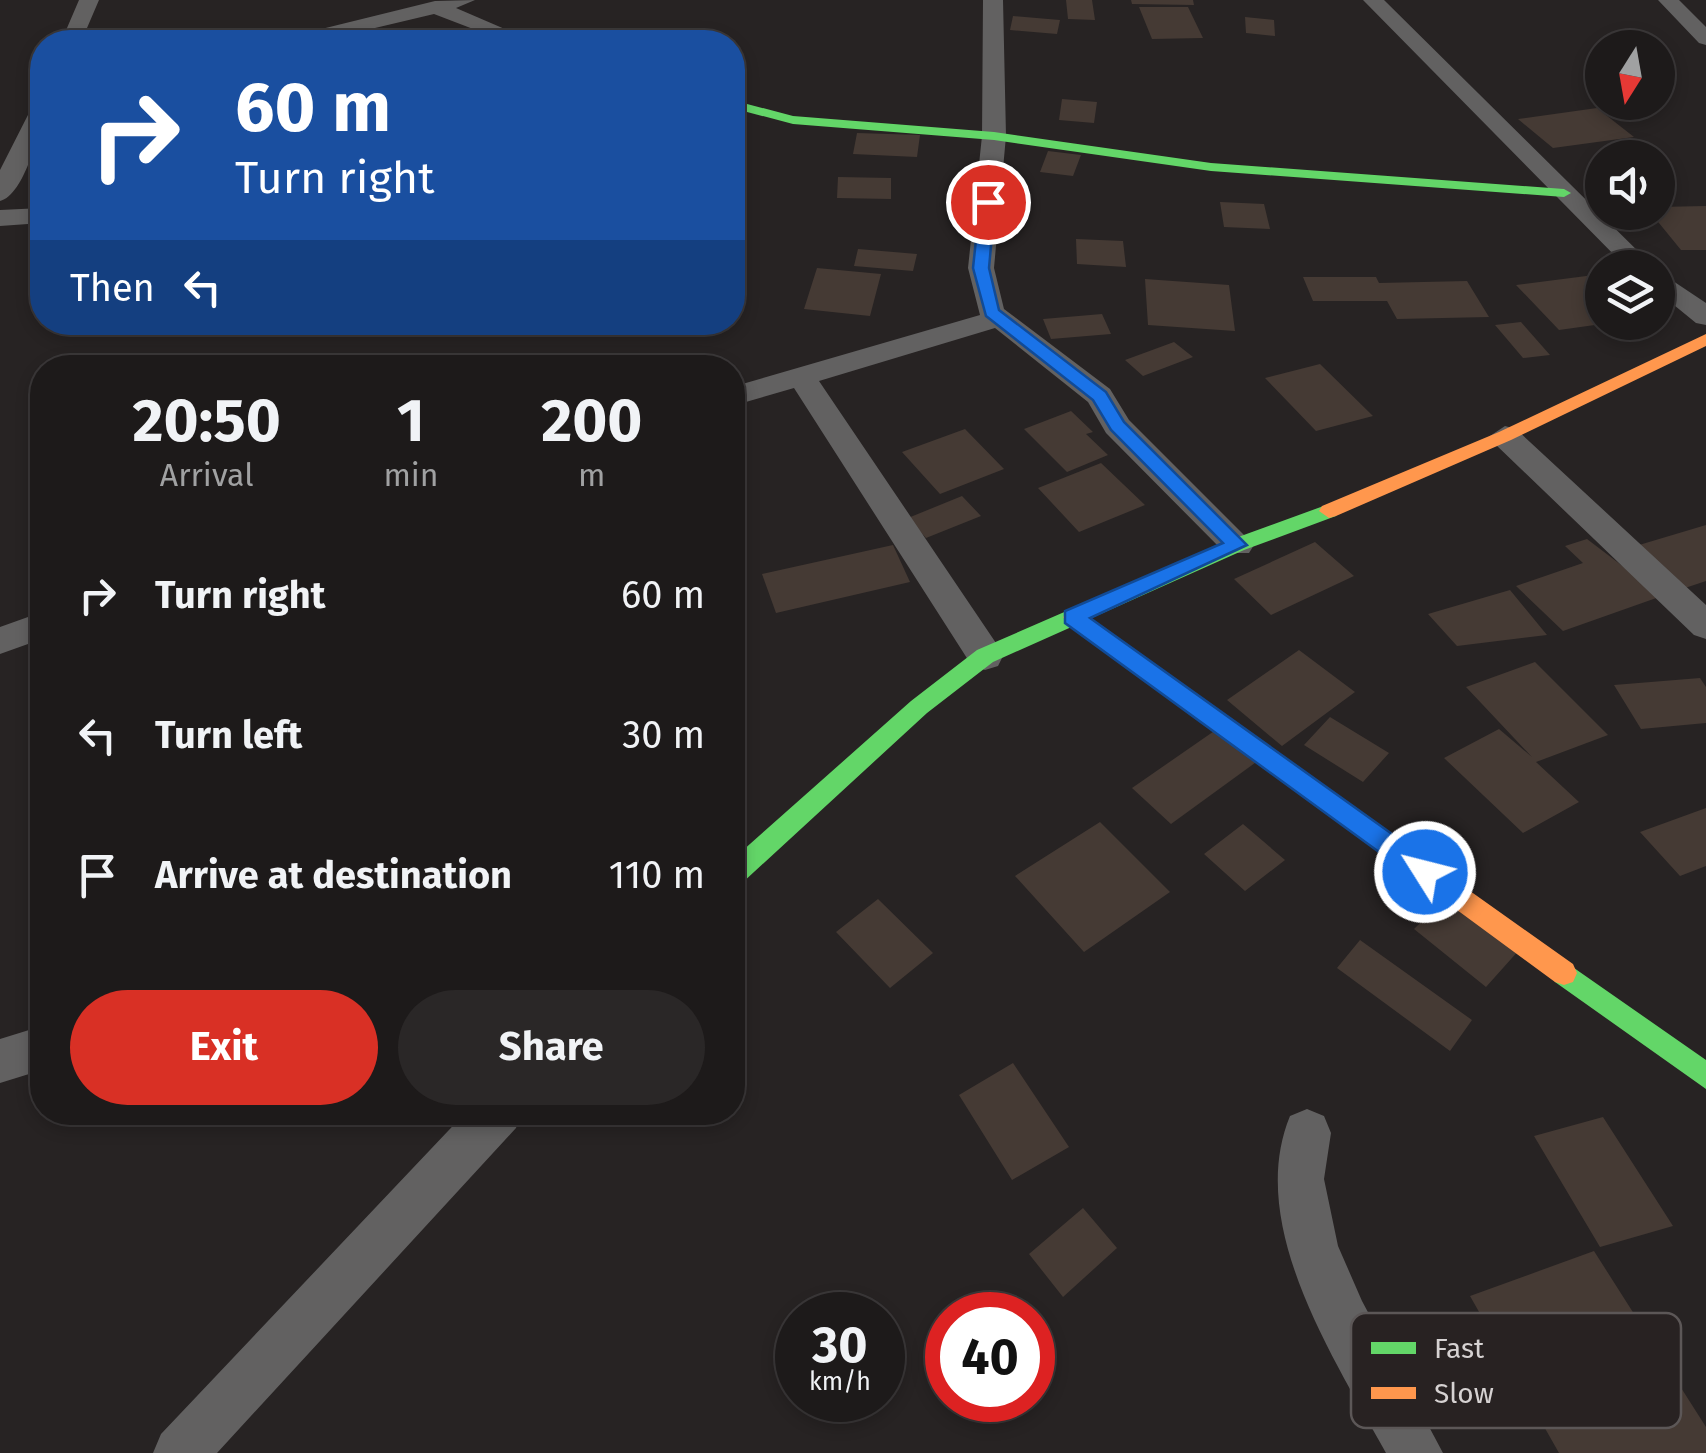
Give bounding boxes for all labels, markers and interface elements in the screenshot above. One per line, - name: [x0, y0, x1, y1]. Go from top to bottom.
- north arrow: [1585, 30, 1675, 120]
- map controls: [1585, 30, 1675, 340]
- text: 60 m: [235, 66, 391, 150]
- icon: right: [70, 70, 200, 200]
- button: sound: [1585, 140, 1675, 230]
- text: Turn right: [235, 151, 434, 205]
- pin: [946, 160, 1031, 245]
- icon: arrive: [961, 175, 1016, 230]
- button: layers: [1585, 250, 1675, 340]
- icon: left: [175, 260, 230, 315]
- text: Then: [70, 265, 155, 311]
- text: 20:50: [133, 385, 281, 457]
- text: 1: [397, 385, 425, 457]
- text: 200: [541, 385, 642, 457]
- text: Arrival: [160, 456, 254, 494]
- text: min: [383, 456, 439, 494]
- text: m: [578, 456, 605, 494]
- icon: right: [70, 568, 125, 623]
- text: Turn right: [155, 572, 325, 618]
- text: 60 m: [621, 572, 705, 618]
- icon: left: [70, 708, 125, 763]
- text: Turn left: [155, 712, 302, 758]
- text: 30 m: [622, 712, 705, 758]
- position arrow: [1373, 820, 1477, 924]
- icon: arrive: [70, 848, 125, 903]
- text: Arrive at destination: [155, 852, 512, 898]
- text: 110 m: [609, 852, 705, 898]
- button: Exit: [70, 990, 378, 1105]
- button: Share: [398, 990, 705, 1105]
- speed limit sign: 40: [925, 1292, 1055, 1422]
- legend: [1351, 1313, 1681, 1428]
- text: 30: [812, 1315, 868, 1375]
- text: Fast: [1434, 1332, 1485, 1365]
- text: km/h: [809, 1367, 871, 1397]
- text: Slow: [1434, 1377, 1494, 1410]

